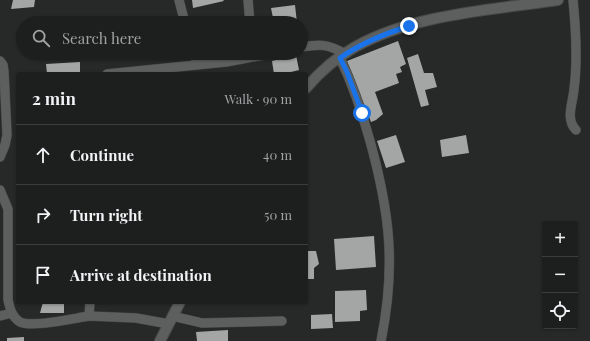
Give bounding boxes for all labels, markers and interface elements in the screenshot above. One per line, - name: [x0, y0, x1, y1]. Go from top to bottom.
- search box: [16, 16, 308, 60]
- route end: [400, 17, 418, 35]
- icon: search: [30, 27, 52, 49]
- text: Search here: [62, 28, 141, 48]
- text: 2 min: [32, 87, 76, 109]
- text: Walk · 90 m: [225, 90, 292, 107]
- route start: [353, 104, 371, 122]
- icon: ahead: [32, 144, 54, 166]
- text: Continue: [70, 145, 134, 165]
- text: 40 m: [263, 146, 292, 163]
- icon: right: [32, 204, 54, 226]
- text: Turn right: [70, 205, 143, 225]
- text: 50 m: [264, 206, 292, 223]
- map controls: [542, 221, 578, 329]
- button: +: [542, 221, 578, 257]
- button: −: [542, 257, 578, 293]
- icon: arrive: [32, 264, 54, 286]
- text: Arrive at destination: [70, 265, 212, 285]
- button: locate: [542, 293, 578, 329]

